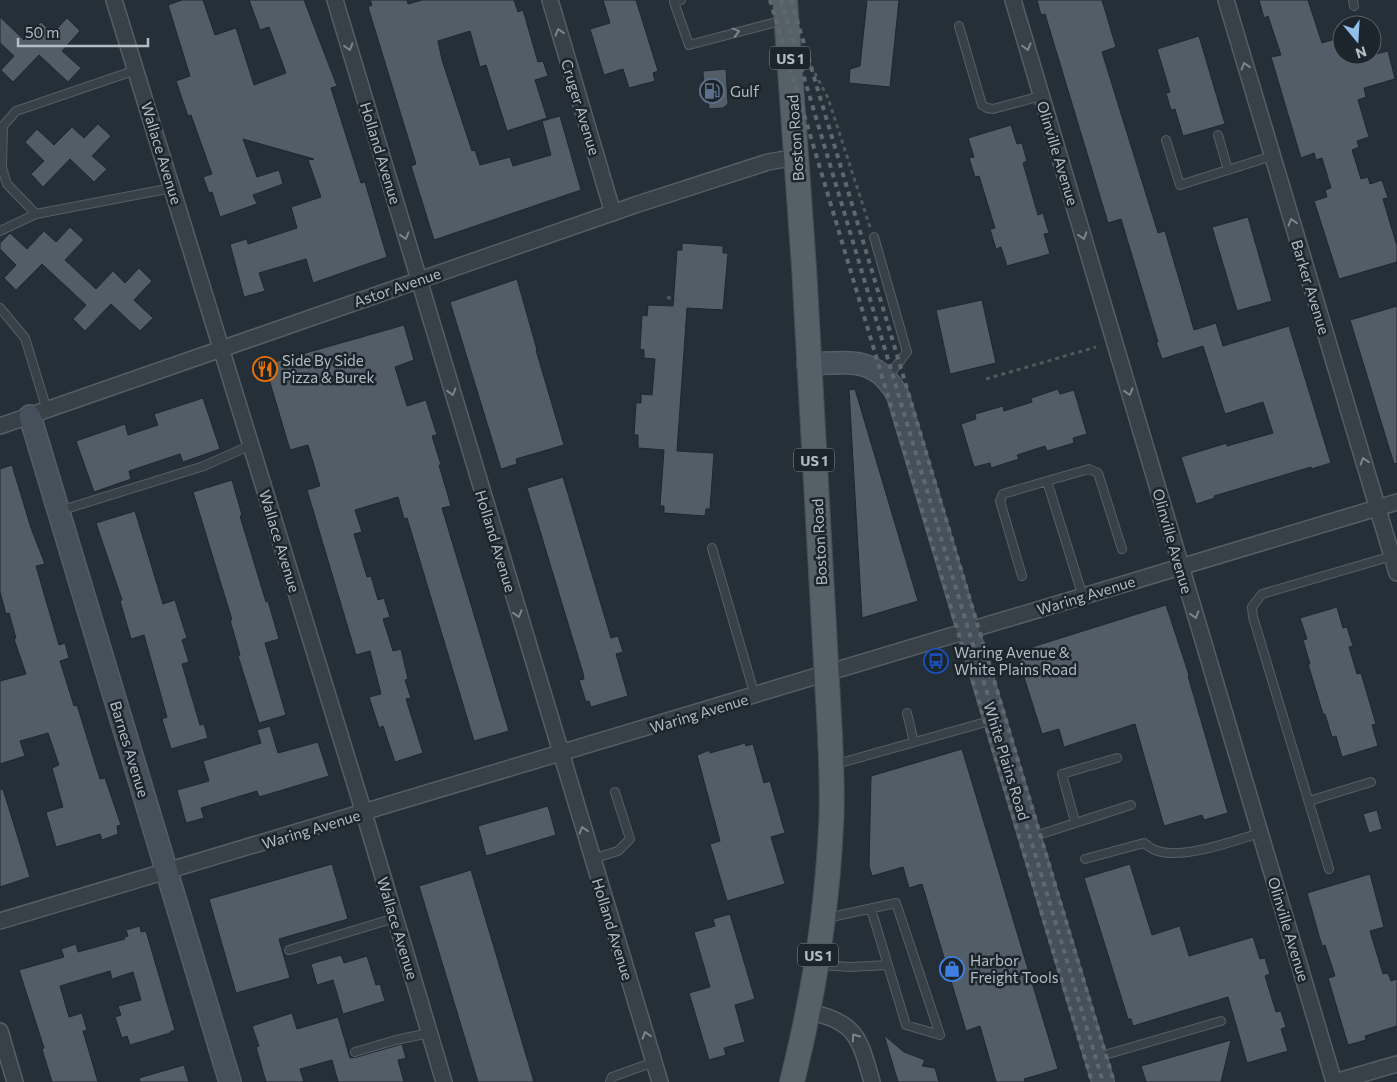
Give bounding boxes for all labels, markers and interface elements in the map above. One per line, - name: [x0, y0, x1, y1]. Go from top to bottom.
- scale bar: [18, 15, 148, 47]
- north arrow: [1332, 15, 1382, 65]
- text: 50 m: [25, 23, 59, 41]
- one-way arrow: [732, 27, 741, 38]
- one-way arrow: [555, 29, 565, 37]
- one-way arrow: [343, 42, 353, 50]
- one-way arrow: [1021, 42, 1031, 50]
- text: N: [1354, 43, 1369, 63]
- road number: US 1: [770, 46, 810, 70]
- street label: Cruger Avenue: [558, 57, 604, 157]
- one-way arrow: [1241, 63, 1251, 71]
- fuel station icon: Gulf: [699, 78, 725, 104]
- place label: Gulf: [730, 82, 759, 100]
- street label: Boston Road: [783, 94, 807, 182]
- street label: Olinville Avenue: [1034, 99, 1082, 207]
- street label: Wallace Avenue: [138, 100, 186, 206]
- street label: Holland Avenue: [357, 100, 405, 206]
- one-way arrow: [1287, 218, 1297, 227]
- one-way arrow: [400, 231, 410, 240]
- one-way arrow: [1077, 231, 1087, 240]
- street label: Barker Avenue: [1288, 237, 1334, 337]
- street label: Astor Avenue: [351, 264, 443, 310]
- place label: Side By Side Pizza & Burek: [282, 351, 375, 386]
- restaurant icon: Side By Side Pizza & Burek: [252, 356, 278, 382]
- one-way arrow: [446, 387, 456, 395]
- one-way arrow: [1124, 387, 1134, 395]
- road number: US 1: [794, 448, 834, 472]
- one-way arrow: [1359, 458, 1369, 466]
- street label: Olinville Avenue: [1149, 486, 1197, 596]
- street label: Wallace Avenue: [256, 488, 304, 594]
- street label: Holland Avenue: [472, 488, 520, 594]
- street label: Boston Road: [808, 498, 830, 586]
- street label: Waring Avenue: [1035, 571, 1137, 618]
- one-way arrow: [513, 610, 523, 618]
- one-way arrow: [1189, 610, 1199, 618]
- place label: Waring Avenue & White Plains Road: [954, 643, 1077, 678]
- bus stop icon: Waring Avenue & White Plains Road: [923, 648, 949, 674]
- street label: Waring Avenue: [648, 689, 750, 736]
- street label: Barnes Avenue: [107, 699, 153, 799]
- street label: White Plains Road: [980, 700, 1034, 822]
- street label: Waring Avenue: [260, 805, 362, 852]
- one-way arrow: [579, 826, 589, 834]
- street label: Wallace Avenue: [374, 875, 422, 981]
- street label: Olinville Avenue: [1265, 875, 1313, 983]
- street label: Holland Avenue: [589, 876, 637, 982]
- road number: US 1: [798, 944, 838, 966]
- place label: Harbor Freight Tools: [970, 951, 1059, 986]
- shop icon: Harbor Freight Tools: [939, 956, 965, 982]
- one-way arrow: [641, 1032, 651, 1040]
- one-way arrow: [852, 1033, 861, 1043]

